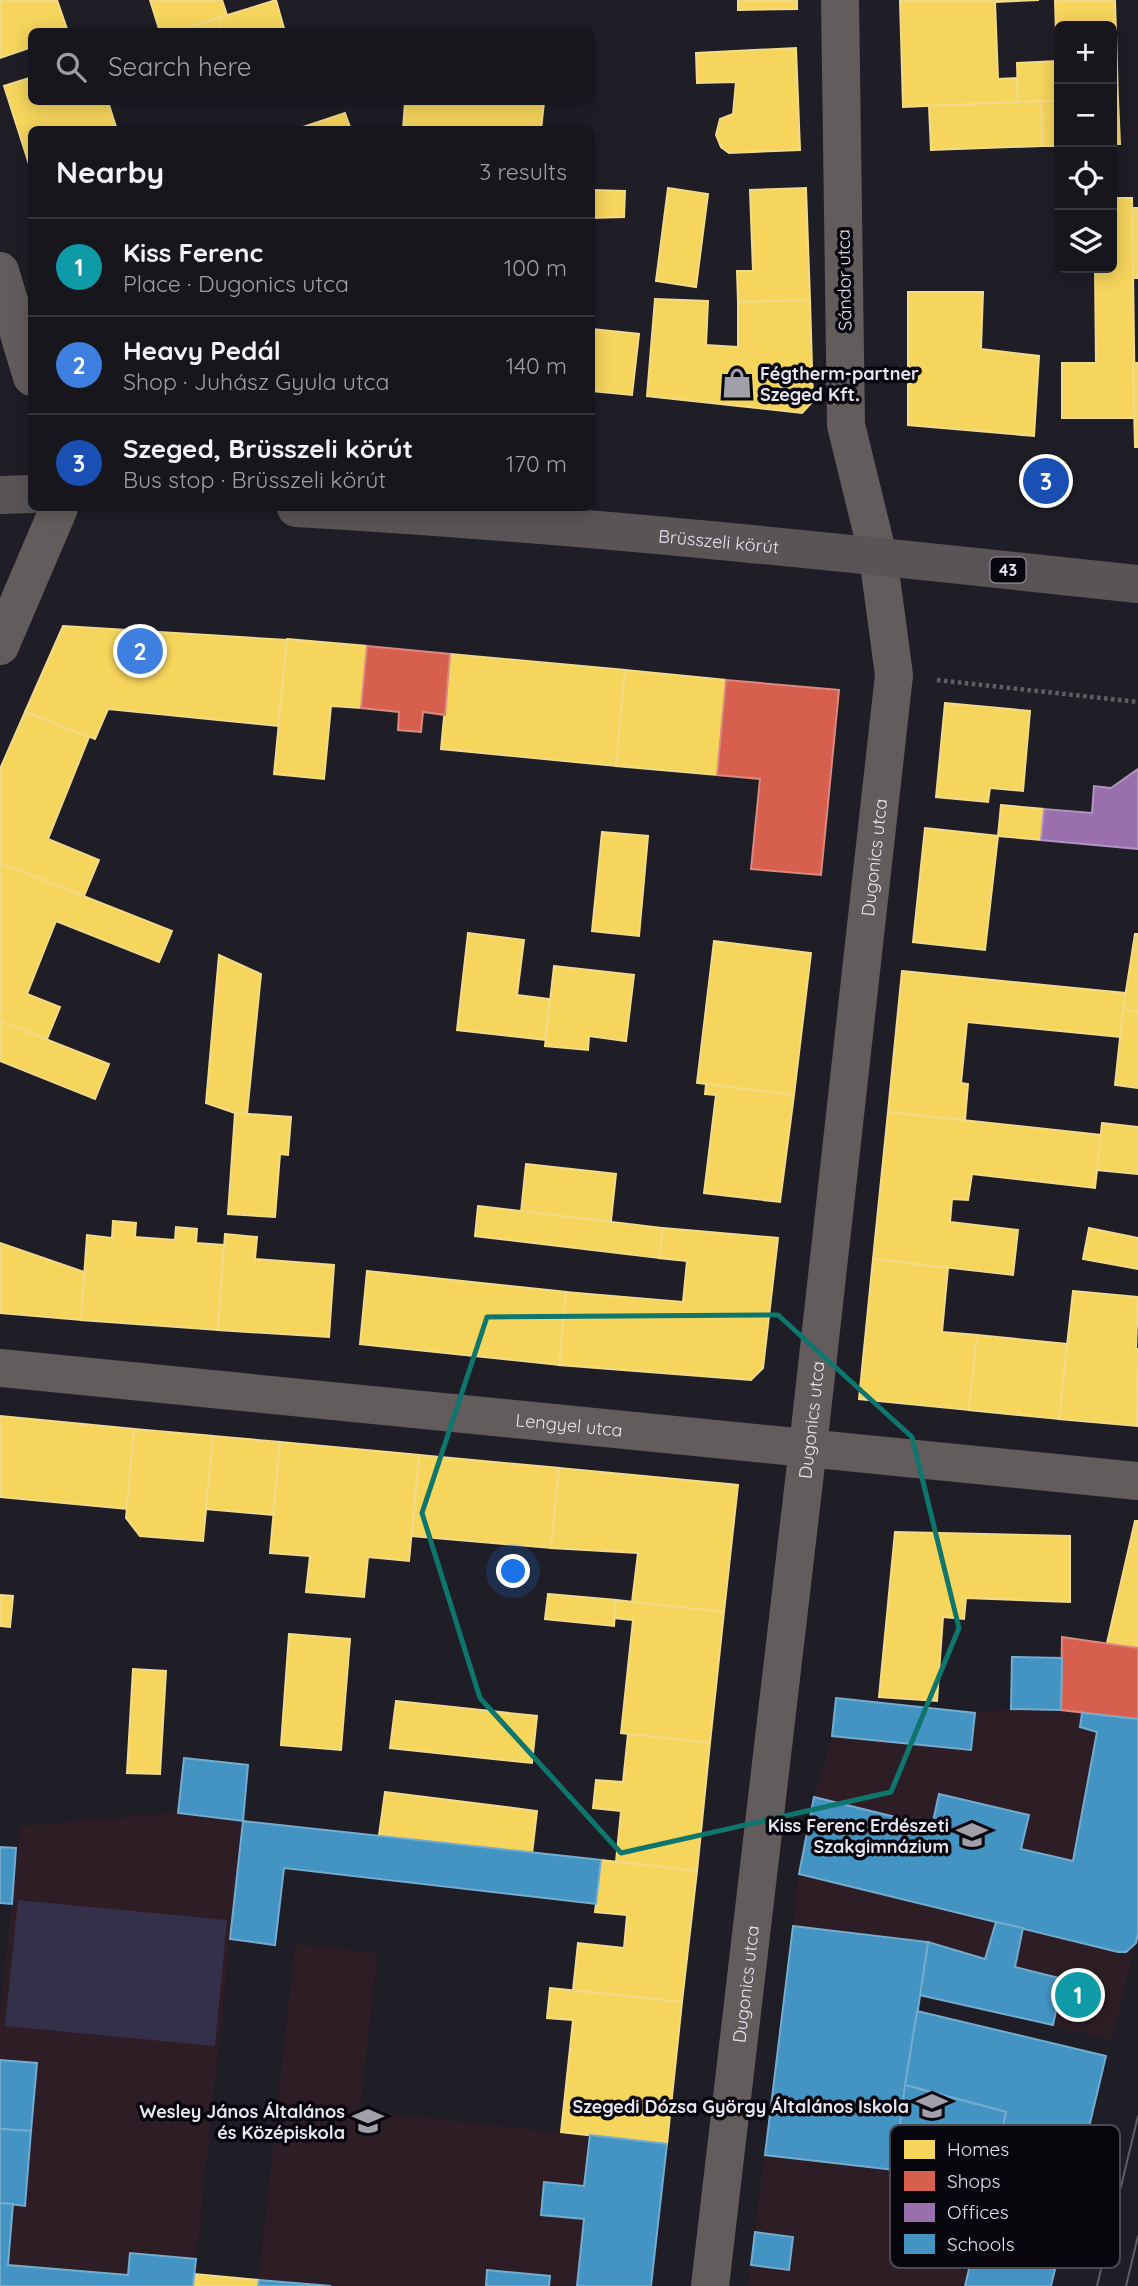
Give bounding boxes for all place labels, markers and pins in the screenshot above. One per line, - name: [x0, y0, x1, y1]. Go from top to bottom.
- place label: Fégtherm-partner Szeged Kft.: [760, 362, 919, 406]
- shop icon: Fégtherm-partner Szeged Kft.: [720, 366, 754, 400]
- pin: 3: [1023, 455, 1069, 507]
- pin: 2: [117, 625, 163, 677]
- place label: Kiss Ferenc Erdészeti Szakgimnázium: [768, 1814, 949, 1858]
- school or university icon: Kiss Ferenc Erdészeti Szakgimnázium: [955, 1818, 989, 1852]
- pin: 1: [1055, 1969, 1101, 2021]
- school or university icon: Szegedi Dózsa György Általános Iskola: [915, 2089, 949, 2123]
- place label: Szegedi Dózsa György Általános Iskola: [572, 2095, 909, 2118]
- place label: Wesley János Általános és Középiskola: [139, 2100, 345, 2144]
- school or university icon: Wesley János Általános és Középiskola: [351, 2104, 385, 2138]

